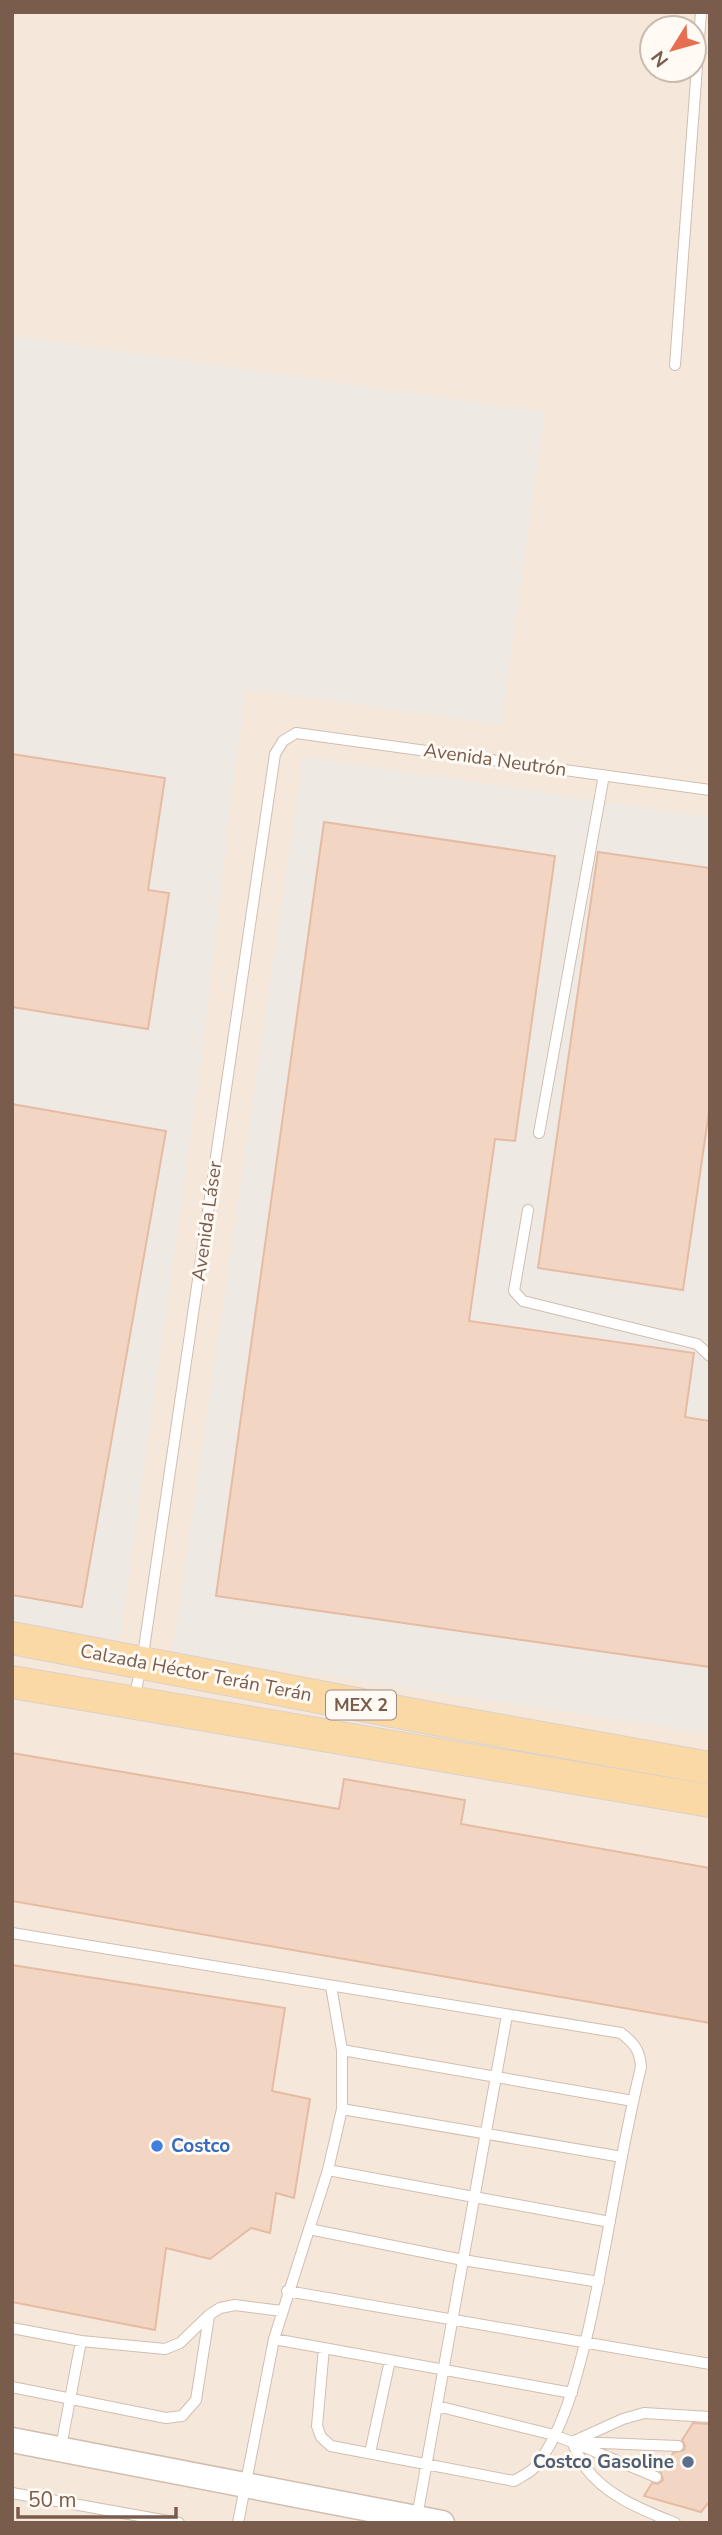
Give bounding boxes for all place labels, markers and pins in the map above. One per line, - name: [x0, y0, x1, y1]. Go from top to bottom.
- place label: Costco: [171, 2133, 230, 2159]
- marker: Costco: [149, 2138, 165, 2154]
- place label: Costco Gasoline: [533, 2449, 674, 2475]
- marker: Costco Gasoline: [680, 2454, 696, 2470]

